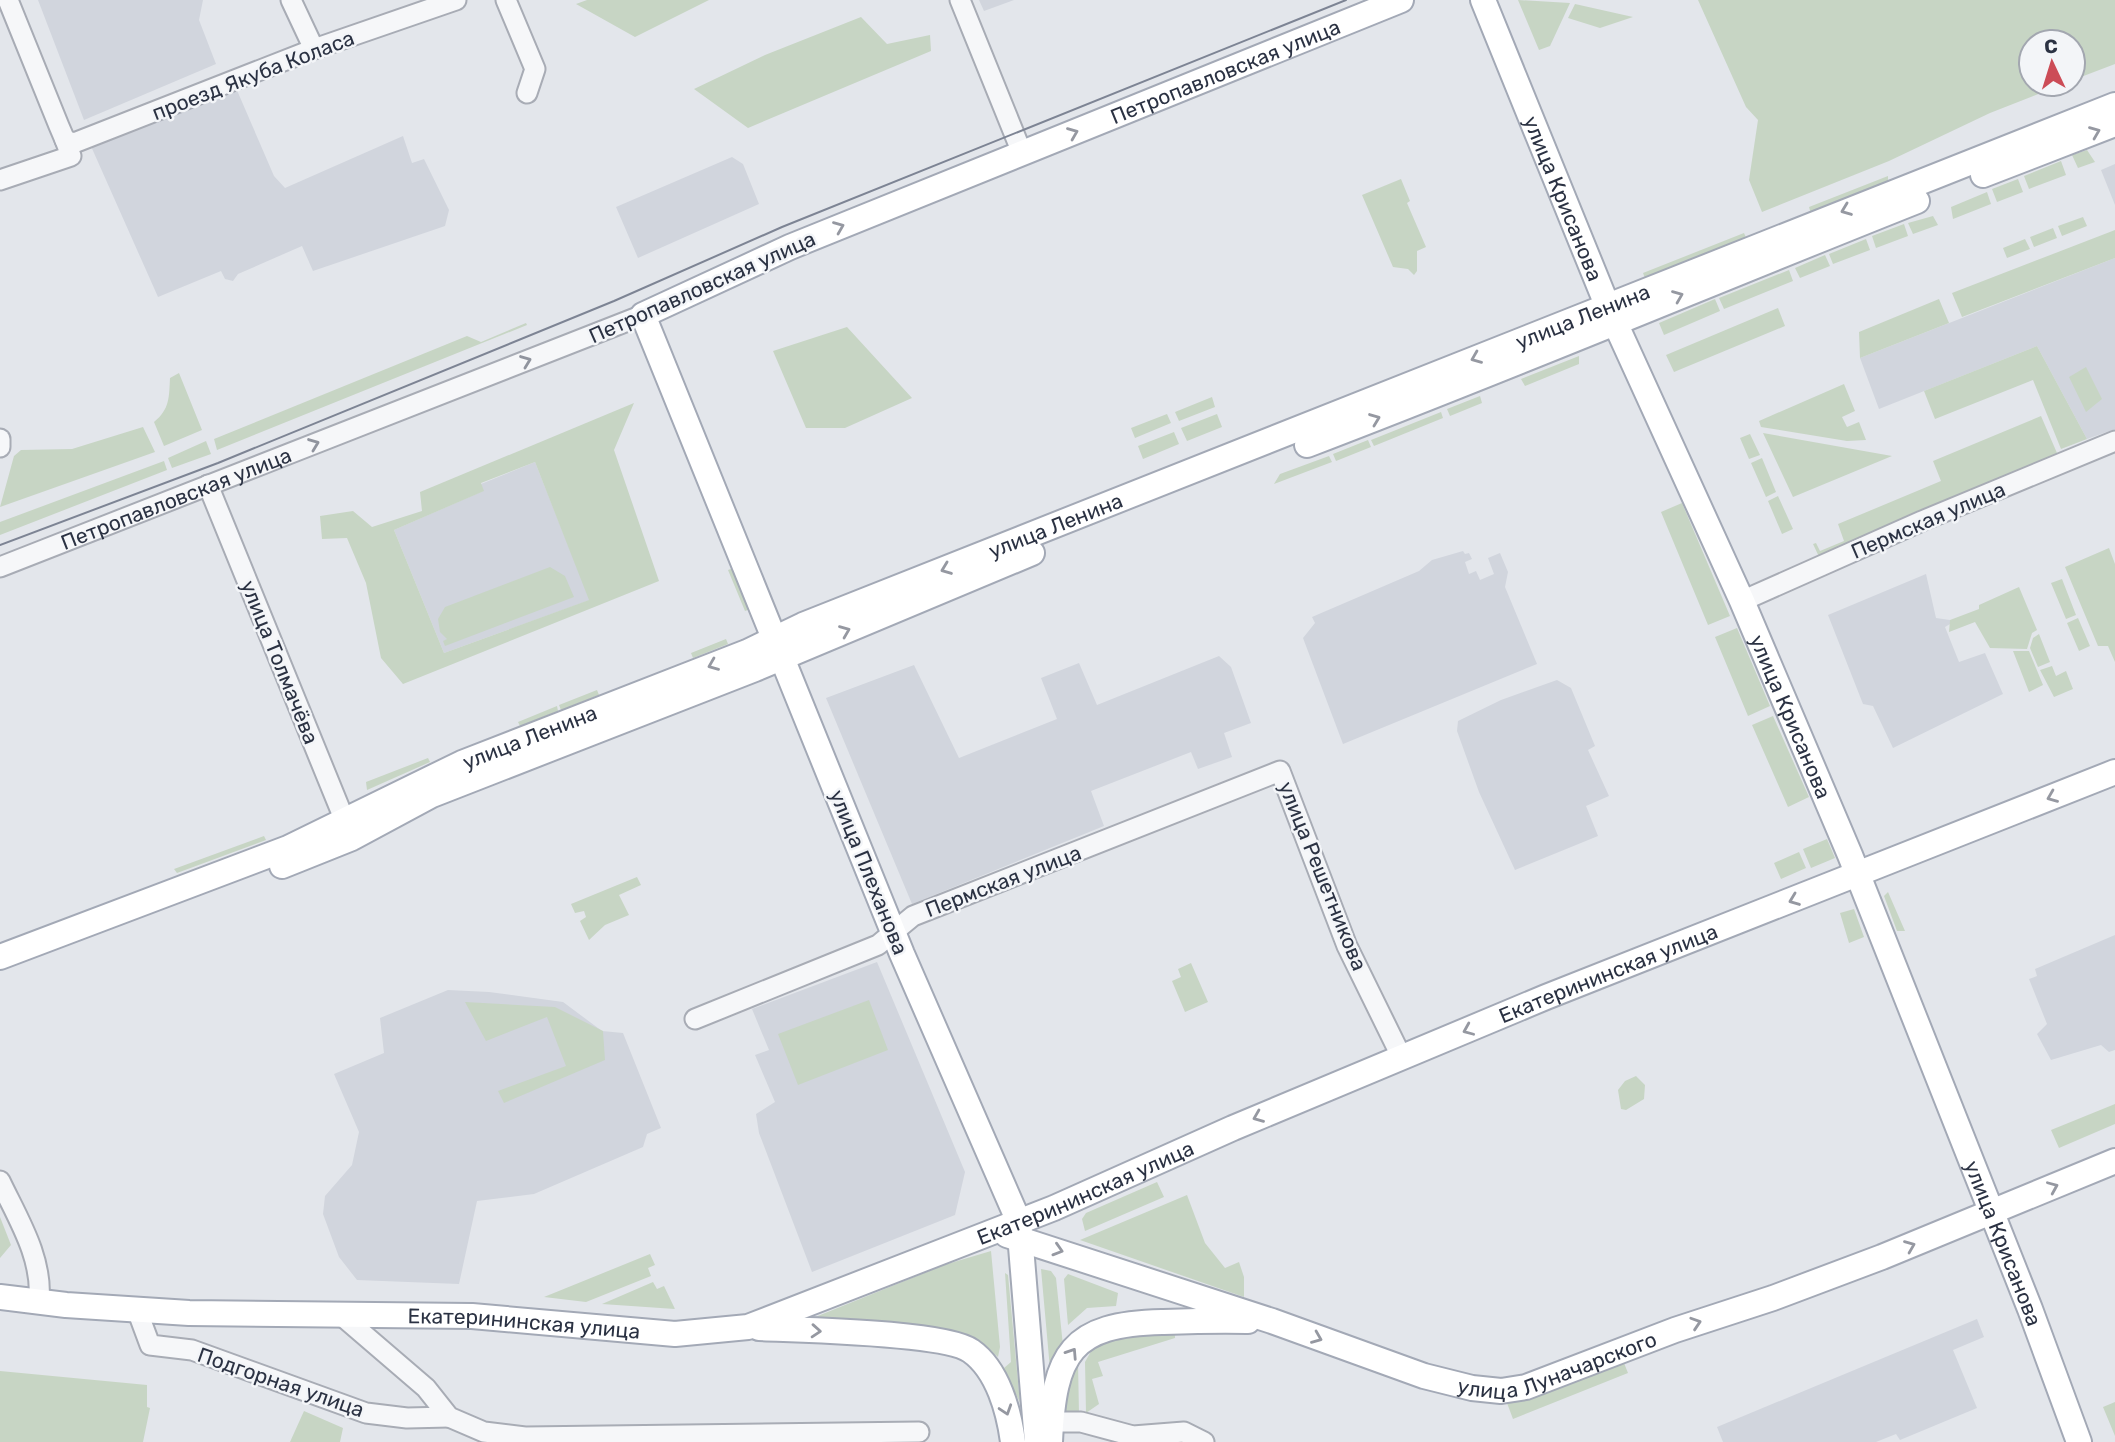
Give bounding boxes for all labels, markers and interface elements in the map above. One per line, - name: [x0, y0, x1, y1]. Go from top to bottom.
- street label: Петропавловская улица: [1107, 13, 1344, 129]
- street label: проезд Якуба Коласа: [148, 25, 358, 125]
- north arrow: [2017, 28, 2087, 98]
- text: С: [2043, 35, 2058, 58]
- street label: улица Крисанова: [1519, 112, 1608, 284]
- one-way arrow: [2088, 126, 2100, 140]
- one-way arrow: [1065, 127, 1078, 141]
- one-way arrow: [1841, 202, 1853, 216]
- one-way arrow: [832, 222, 844, 236]
- street label: Петропавловская улица: [585, 226, 819, 348]
- street label: улица Ленина: [1512, 278, 1653, 354]
- one-way arrow: [1671, 290, 1683, 304]
- one-way arrow: [1471, 350, 1483, 364]
- one-way arrow: [520, 356, 532, 370]
- one-way arrow: [1368, 413, 1380, 427]
- one-way arrow: [308, 438, 320, 452]
- street label: Петропавловская улица: [57, 442, 295, 554]
- street label: Пермская улица: [1847, 476, 2009, 564]
- street label: улица Ленина: [985, 487, 1126, 563]
- one-way arrow: [941, 561, 953, 575]
- street label: улица Толмачёва: [236, 576, 324, 748]
- one-way arrow: [838, 625, 850, 639]
- street label: улица Крисанова: [1745, 631, 1837, 802]
- one-way arrow: [707, 657, 719, 671]
- street label: улица Ленина: [459, 699, 600, 774]
- street label: улица Решетникова: [1274, 778, 1372, 974]
- street label: улица Плеханова: [825, 786, 913, 958]
- one-way arrow: [2046, 789, 2058, 803]
- street label: Пермская улица: [921, 840, 1085, 922]
- one-way arrow: [1788, 892, 1800, 906]
- street label: Екатерининская улица: [1495, 918, 1721, 1028]
- one-way arrow: [1463, 1021, 1475, 1035]
- one-way arrow: [1253, 1109, 1265, 1123]
- street label: Екатерининская улица: [973, 1135, 1197, 1249]
- street label: улица Крисанова: [1960, 1157, 2048, 1329]
- one-way arrow: [2046, 1181, 2059, 1195]
- one-way arrow: [1903, 1240, 1915, 1254]
- one-way arrow: [1052, 1241, 1064, 1256]
- street label: Екатерининская улица: [407, 1303, 641, 1343]
- one-way arrow: [1689, 1317, 1701, 1331]
- one-way arrow: [810, 1324, 821, 1339]
- street label: улица Луначарского: [1455, 1326, 1660, 1404]
- one-way arrow: [1311, 1330, 1323, 1344]
- street label: Подгорная улица: [194, 1342, 368, 1422]
- one-way arrow: [1064, 1348, 1076, 1361]
- one-way arrow: [997, 1404, 1012, 1416]

